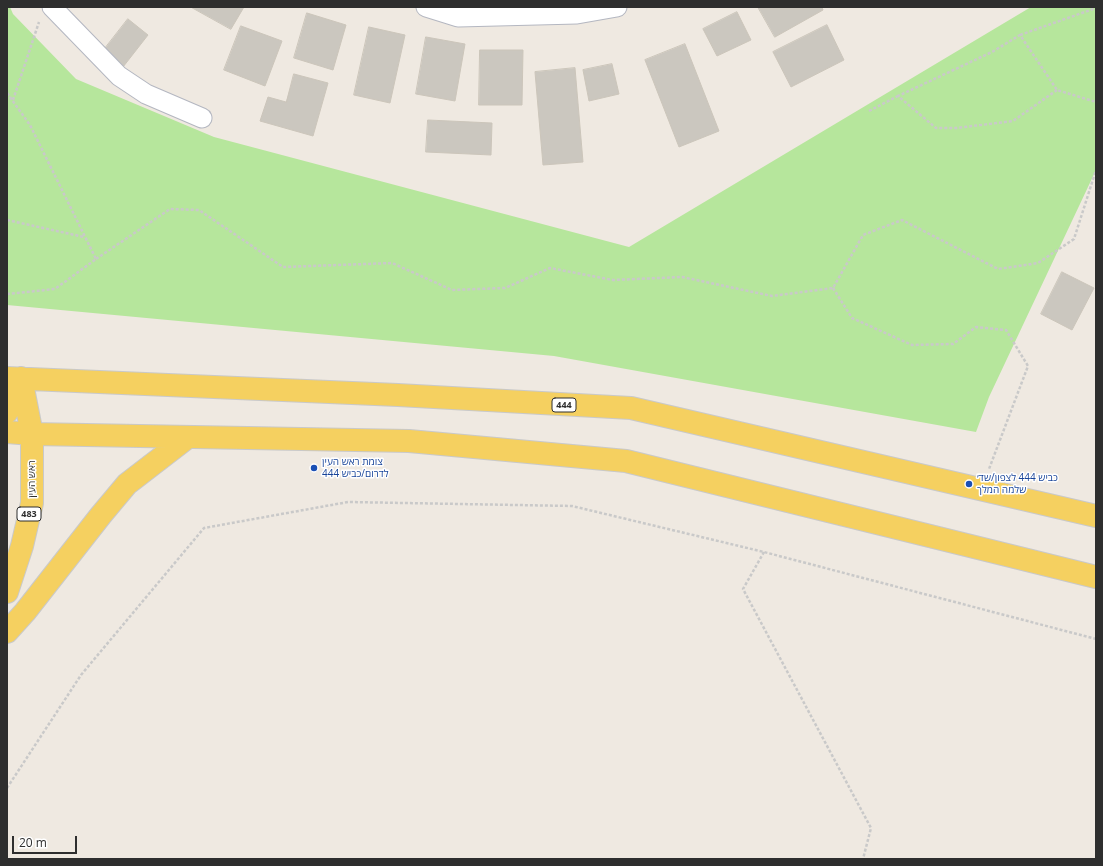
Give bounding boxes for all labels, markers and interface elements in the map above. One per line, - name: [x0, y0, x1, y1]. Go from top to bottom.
- road number: 444: [552, 398, 576, 412]
- place label: צומת ראש העין לדרום/כביש 444: [322, 456, 389, 480]
- street label: ראש העין: [26, 460, 38, 498]
- marker: צומת ראש העין לדרום/כביש 444: [309, 463, 319, 473]
- place label: כביש 444 לצפון/שד׳ שלמה המלך: [977, 472, 1058, 496]
- marker: כביש 444 לצפון/שד׳ שלמה המלך: [964, 479, 974, 489]
- road number: 483: [17, 507, 41, 521]
- scale bar: [14, 828, 79, 854]
- text: 20 m: [19, 834, 47, 851]

